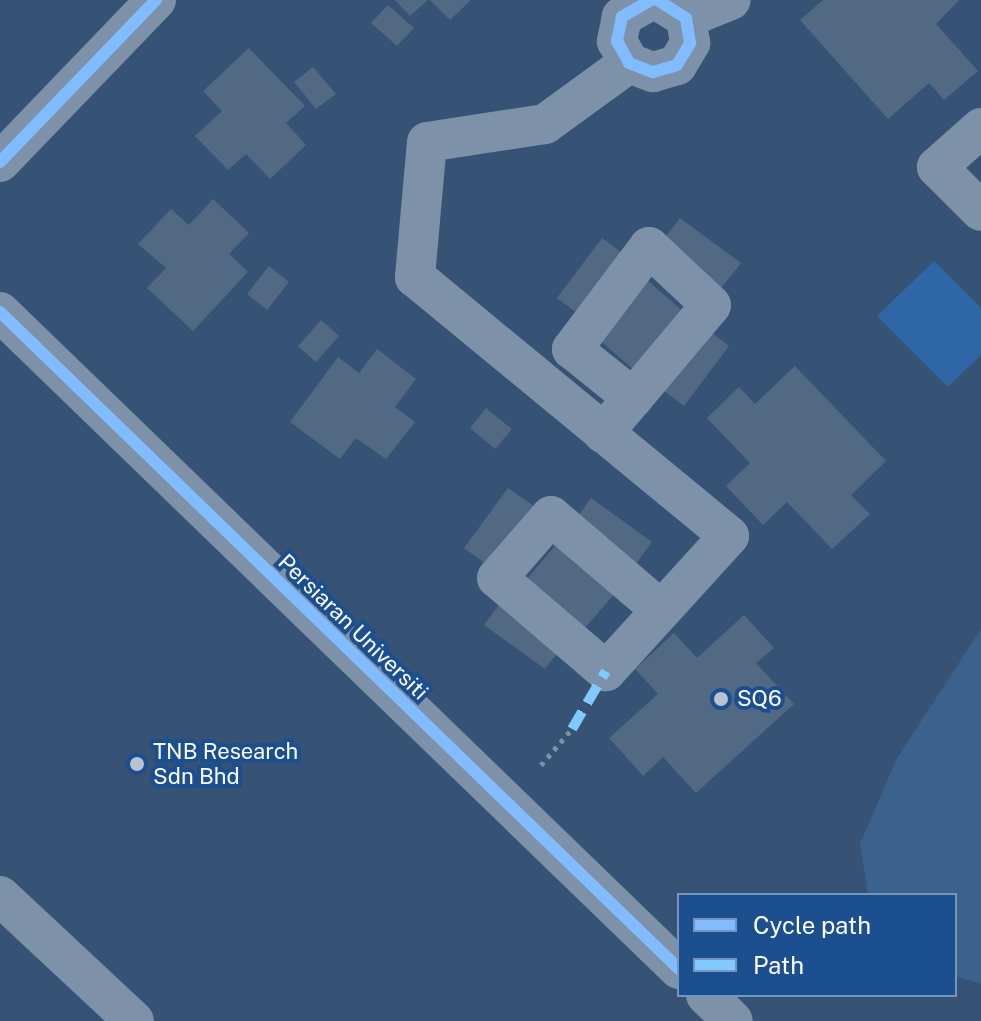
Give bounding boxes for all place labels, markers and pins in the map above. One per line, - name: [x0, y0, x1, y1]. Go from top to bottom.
- place label: SQ6: [737, 686, 782, 712]
- marker: SQ6: [712, 690, 730, 708]
- place label: TNB Research Sdn Bhd: [153, 738, 298, 790]
- marker: TNB Research Sdn Bhd: [128, 755, 146, 773]

